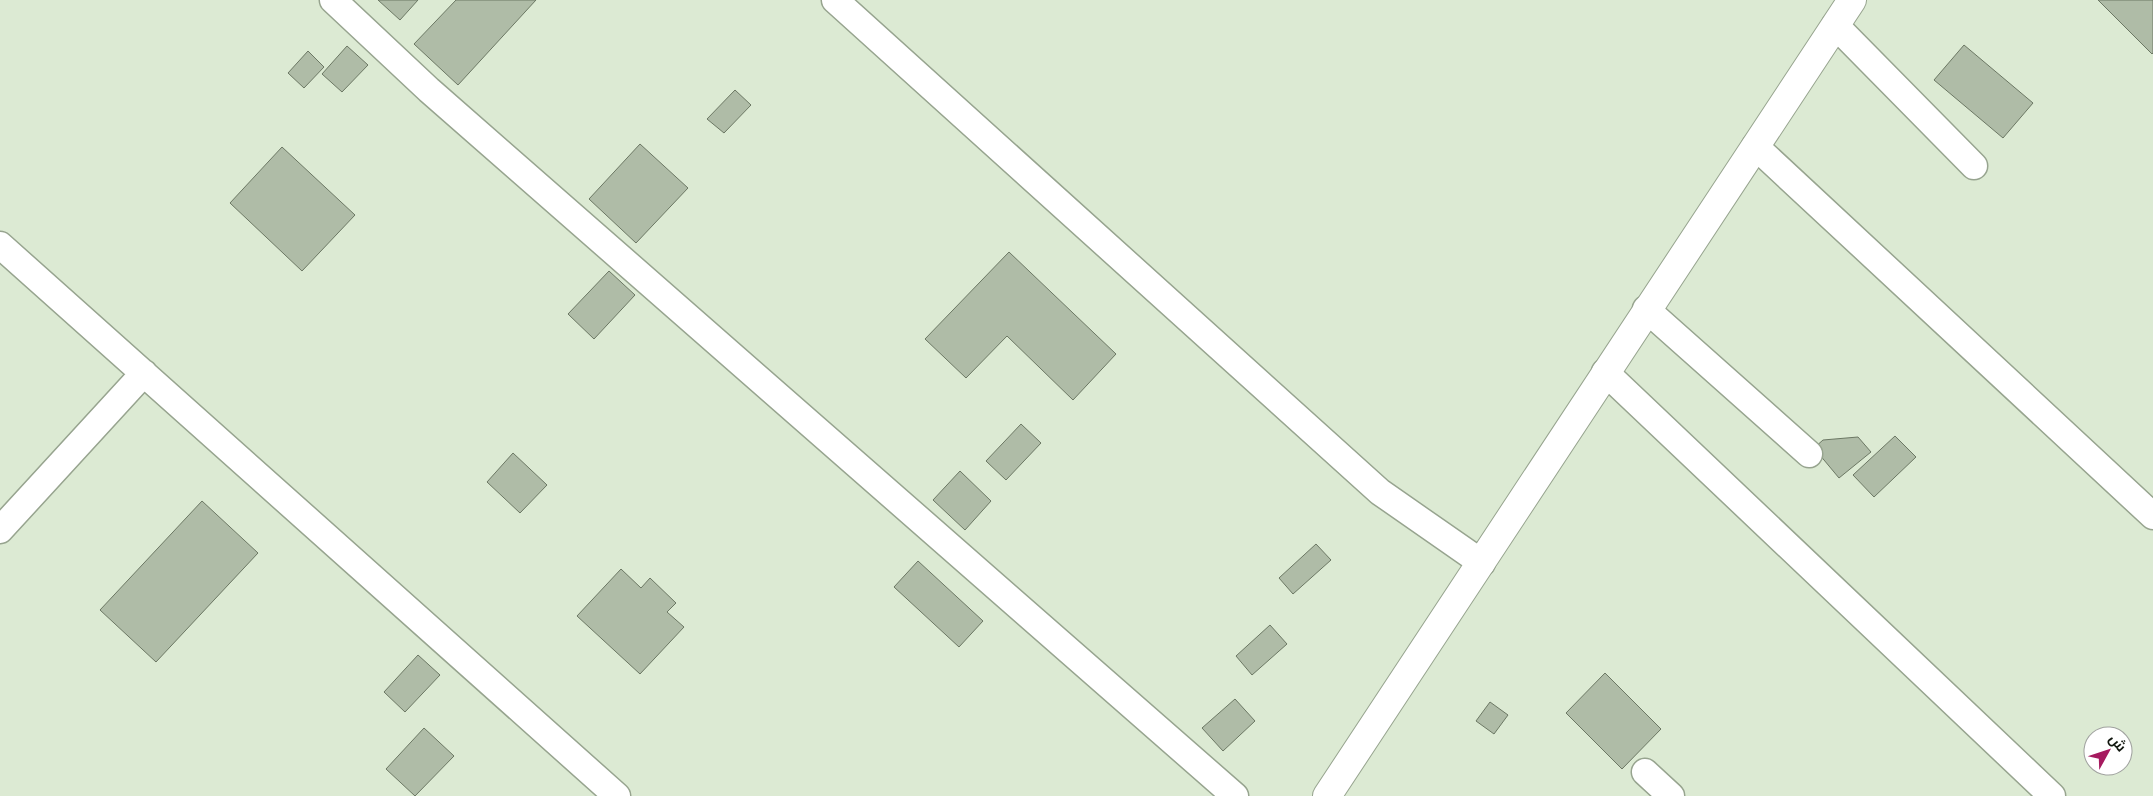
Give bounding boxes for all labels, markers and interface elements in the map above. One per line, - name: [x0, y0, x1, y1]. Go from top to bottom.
- north arrow: [2083, 726, 2133, 776]
- text: ش: [2105, 729, 2131, 756]

